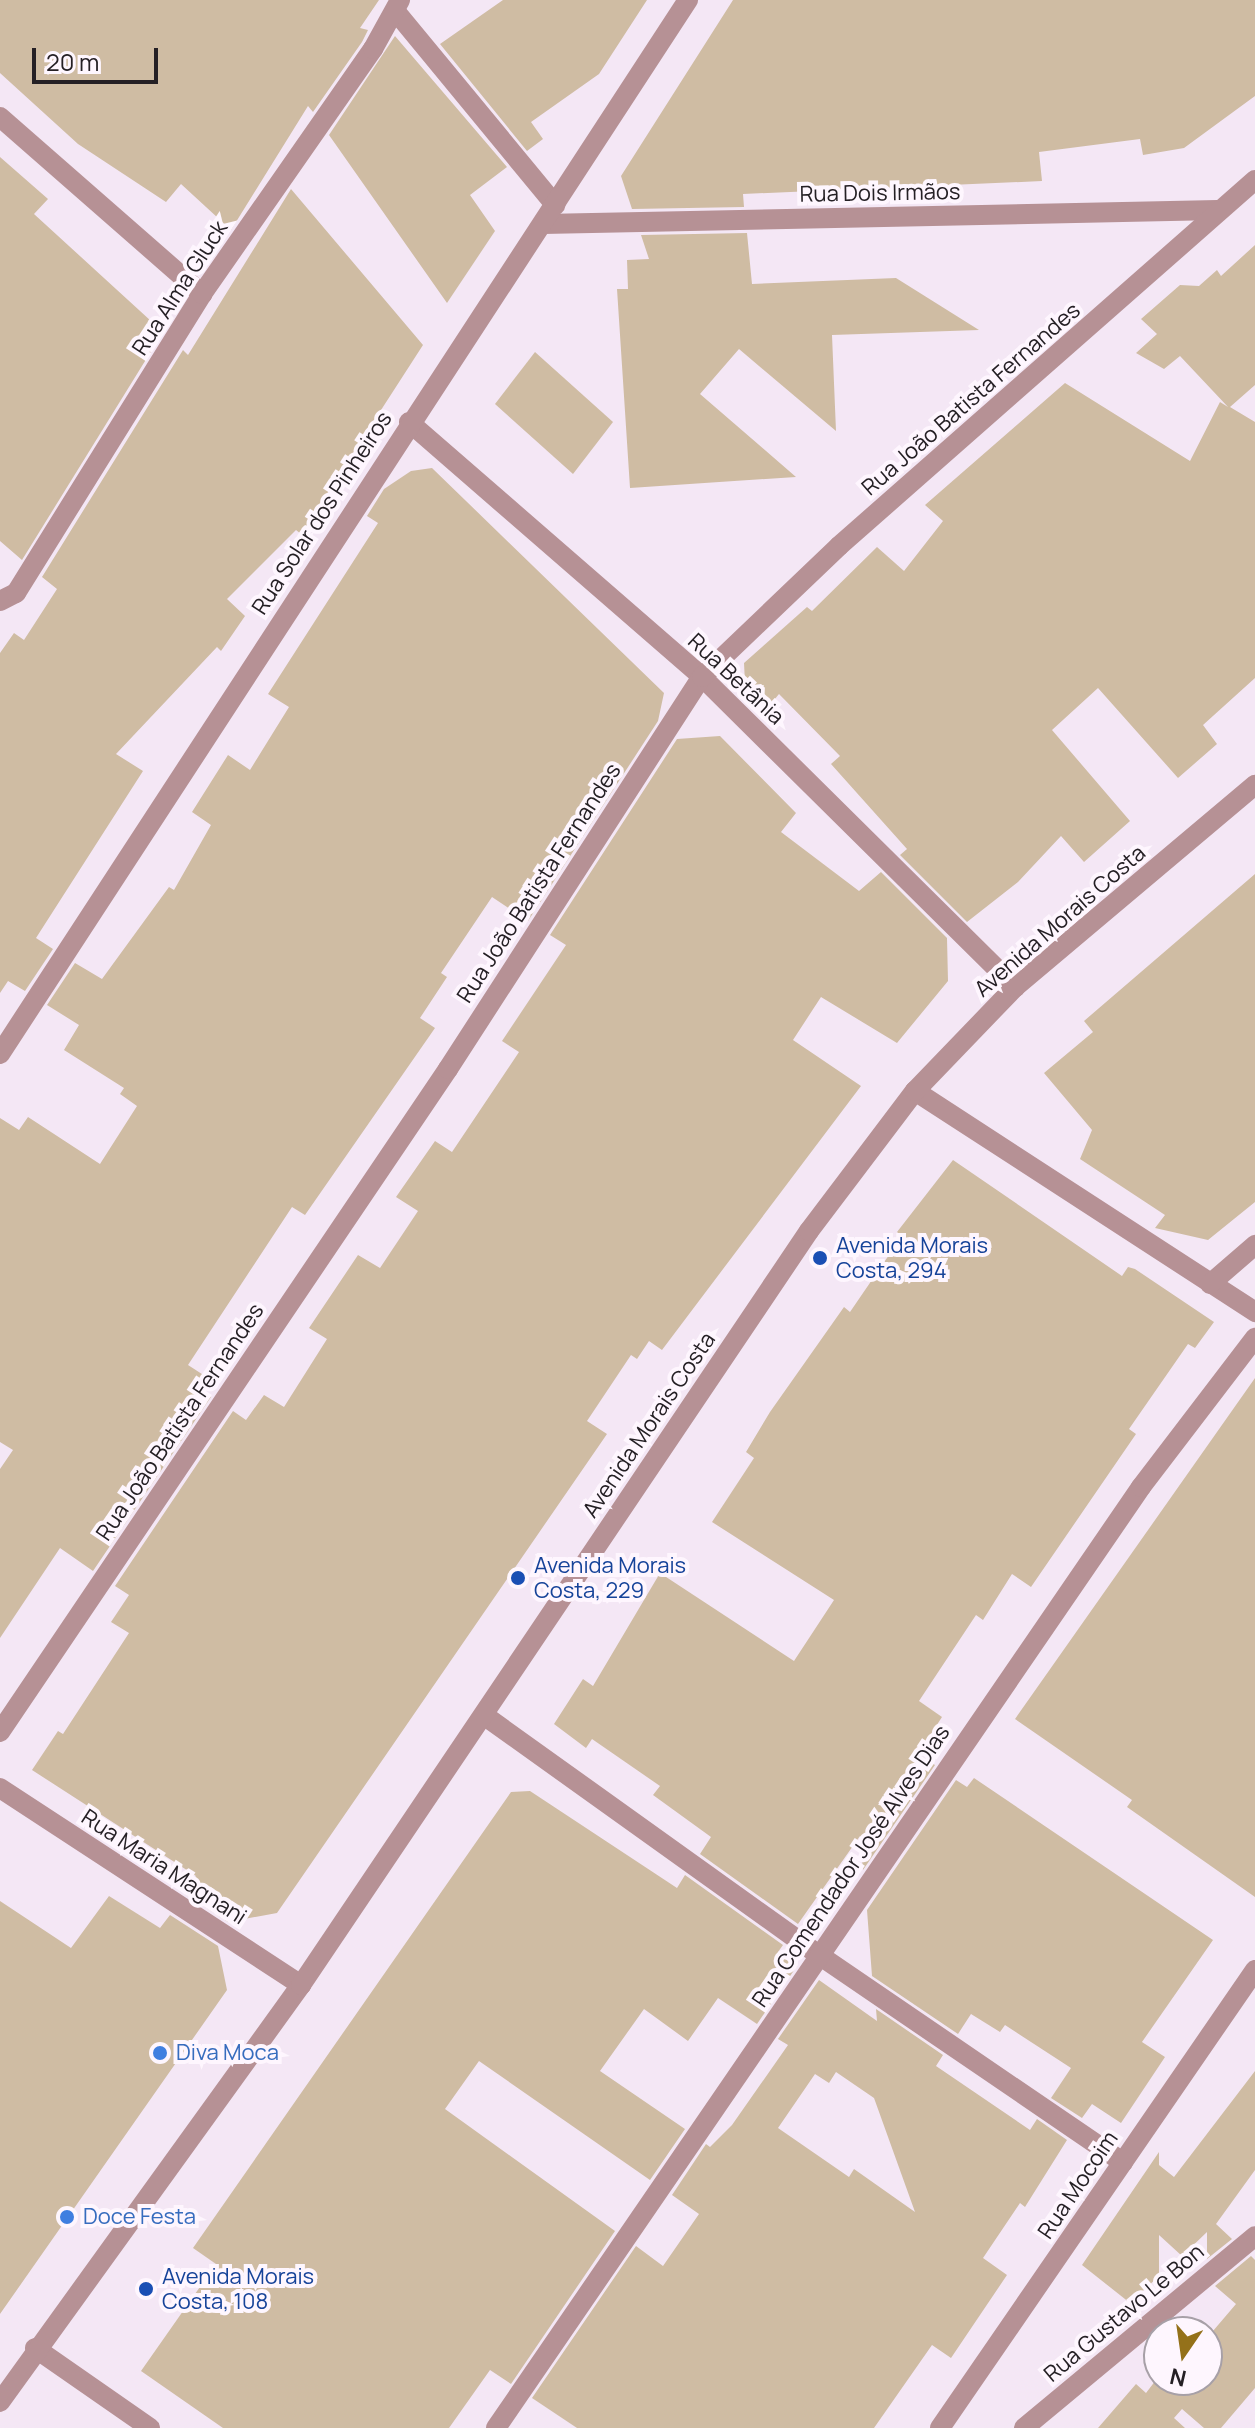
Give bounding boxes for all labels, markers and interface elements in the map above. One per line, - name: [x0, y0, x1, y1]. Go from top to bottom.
- scale bar: [36, 32, 162, 82]
- text: 20 m: [46, 45, 99, 78]
- street label: Rua Dois Irmãos: [799, 178, 961, 208]
- street label: Rua Alma Gluck: [127, 216, 233, 360]
- street label: Rua João Batista Fernandes: [857, 297, 1085, 501]
- street label: Rua Solar dos Pinheiros: [247, 407, 397, 619]
- street label: Rua Betânia: [683, 628, 789, 730]
- street label: Rua João Batista Fernandes: [452, 758, 626, 1008]
- street label: Avenida Morais Costa: [969, 840, 1151, 1002]
- place label: Avenida Morais Costa, 294: [836, 1232, 988, 1284]
- marker: Avenida Morais Costa, 294: [811, 1249, 829, 1267]
- street label: Rua João Batista Fernandes: [91, 1298, 269, 1546]
- street label: Avenida Morais Costa: [577, 1327, 721, 1523]
- place label: Avenida Morais Costa, 229: [534, 1552, 686, 1604]
- marker: Avenida Morais Costa, 229: [509, 1569, 527, 1587]
- street label: Rua Comendador José Alves Dias: [747, 1720, 955, 2012]
- street label: Rua Maria Magnani: [77, 1804, 251, 1930]
- place label: Diva Moca: [176, 2040, 279, 2066]
- marker: Diva Moca: [151, 2044, 169, 2062]
- street label: Rua Mocoim: [1032, 2126, 1124, 2244]
- place label: Doce Festa: [83, 2204, 196, 2230]
- marker: Doce Festa: [58, 2208, 76, 2226]
- street label: Rua Gustavo Le Bon: [1039, 2238, 1209, 2388]
- place label: Avenida Morais Costa, 108: [162, 2263, 314, 2314]
- marker: Avenida Morais Costa, 108: [137, 2280, 155, 2298]
- north arrow: [1143, 2316, 1223, 2396]
- text: N: [1167, 2361, 1189, 2394]

